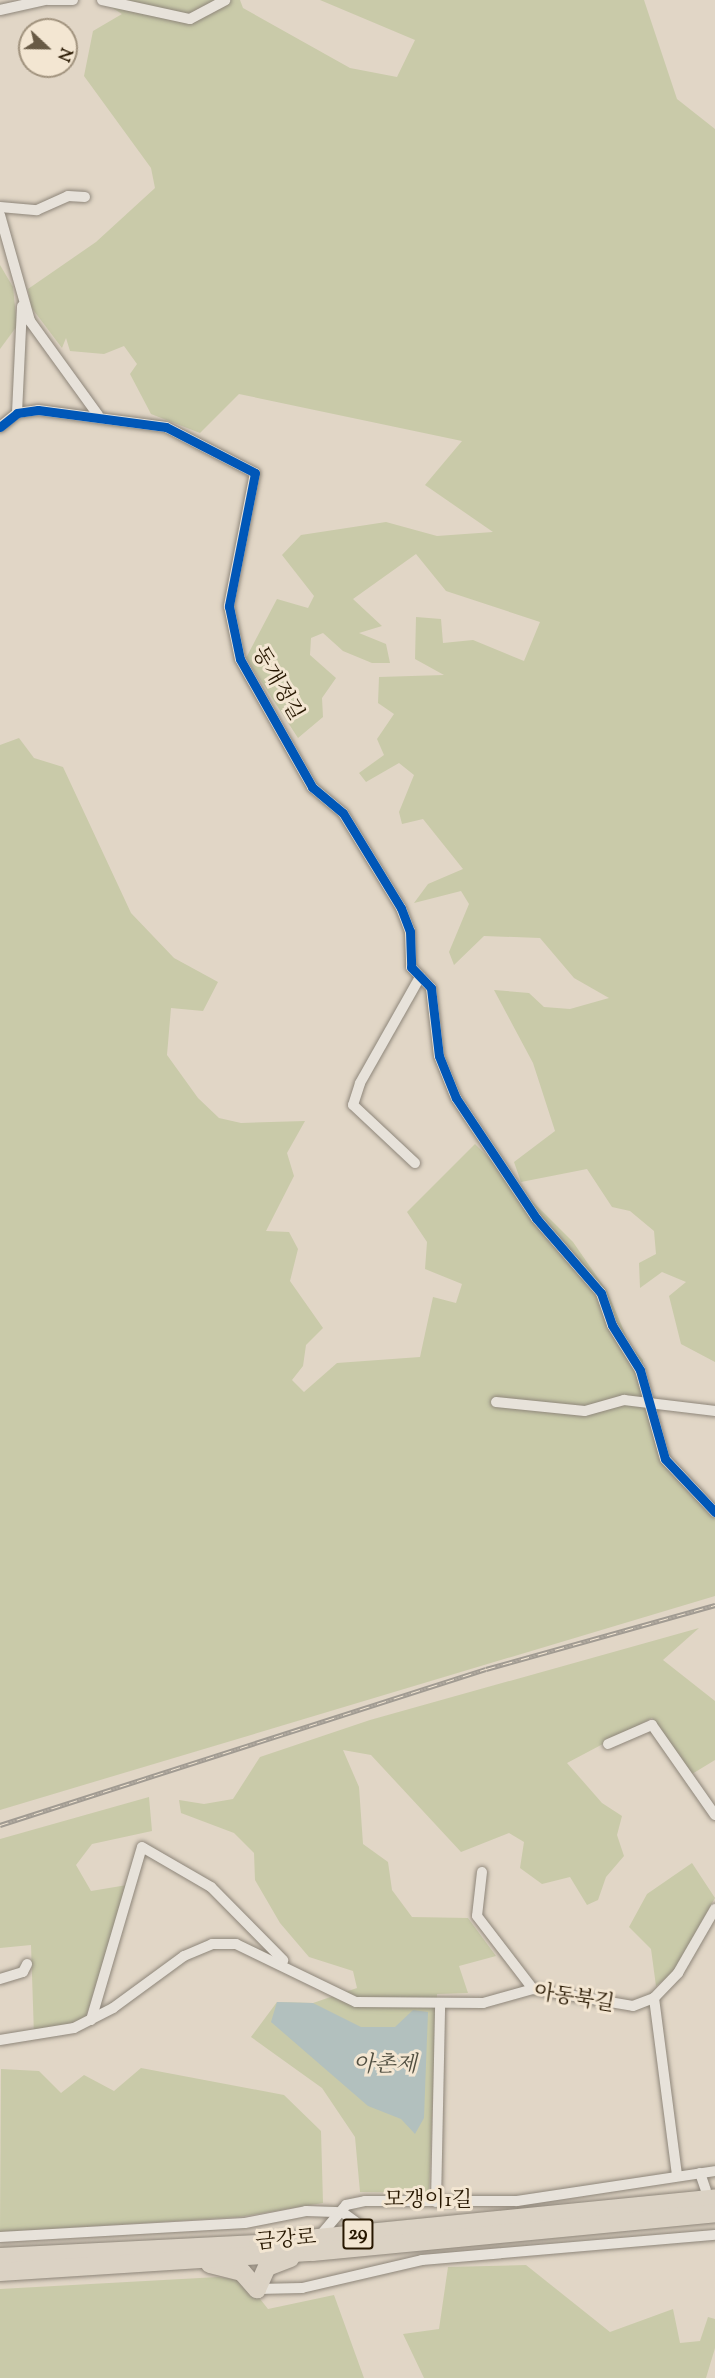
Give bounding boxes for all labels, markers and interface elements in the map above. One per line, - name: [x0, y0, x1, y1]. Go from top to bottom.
- north arrow: [18, 18, 78, 78]
- text: N: [50, 44, 76, 64]
- street label: 동개정길: [246, 643, 308, 725]
- street label: 아동북길: [532, 1980, 616, 2018]
- water label: 아촌제: [353, 2054, 417, 2080]
- street label: 모갱이1길: [384, 2188, 472, 2214]
- road number: 29: [342, 2217, 374, 2251]
- street label: 금강로: [255, 2226, 317, 2256]

